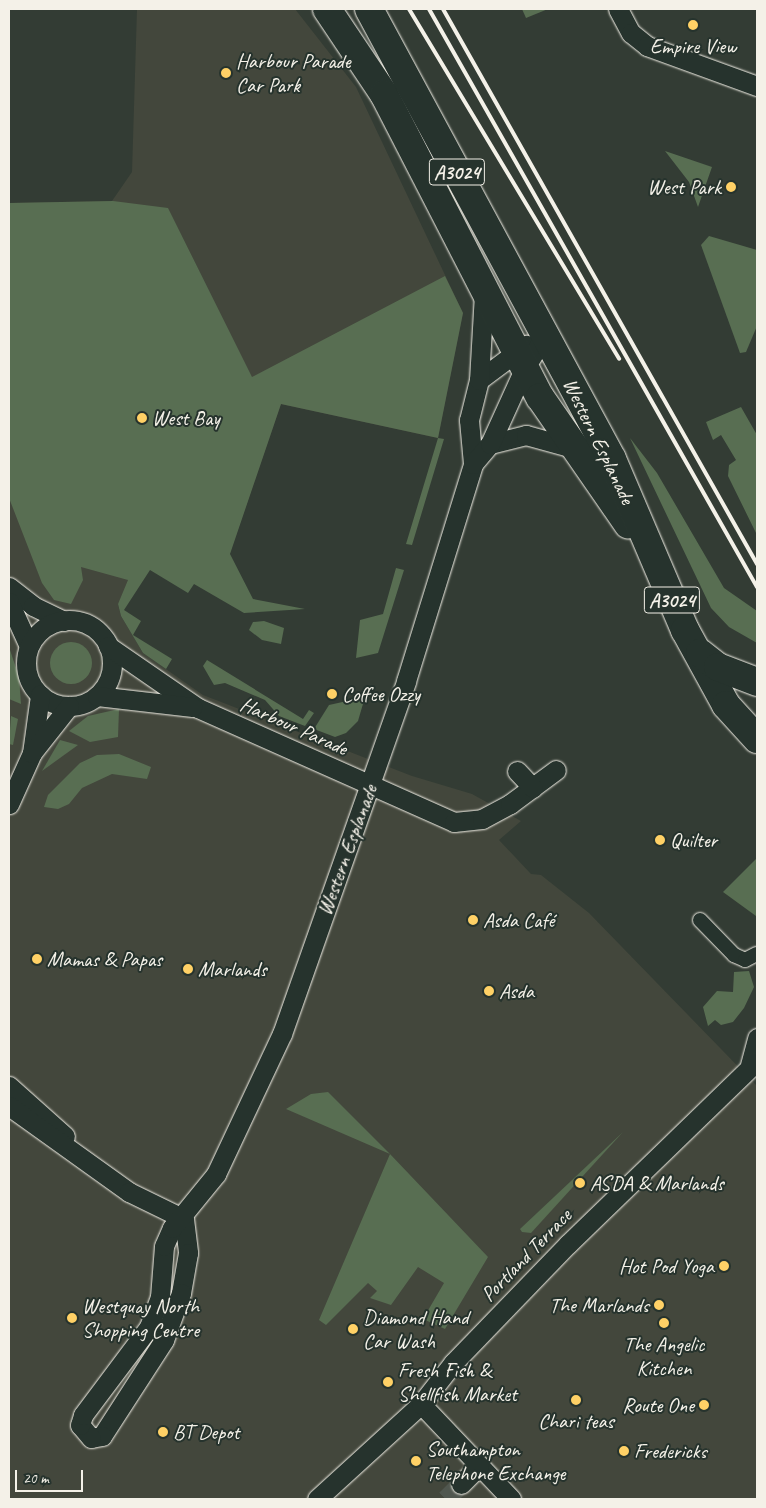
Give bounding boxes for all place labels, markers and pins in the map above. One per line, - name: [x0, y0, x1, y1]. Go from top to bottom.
- marker: Empire View: [687, 19, 699, 31]
- place label: Empire View: [650, 33, 736, 59]
- place label: Harbour Parade Car Park: [236, 48, 351, 98]
- marker: Harbour Parade Car Park: [220, 67, 232, 79]
- place label: West Park: [646, 174, 721, 200]
- marker: West Park: [725, 181, 737, 193]
- place label: West Bay: [152, 405, 220, 431]
- marker: West Bay: [136, 412, 148, 424]
- place label: Coffee Ozzy: [342, 681, 420, 707]
- marker: Coffee Ozzy: [326, 688, 338, 700]
- place label: Quilter: [670, 827, 717, 853]
- marker: Quilter: [654, 834, 666, 846]
- place label: Asda Café: [483, 907, 555, 933]
- marker: Asda Café: [467, 914, 479, 926]
- place label: Mamas & Papas: [47, 946, 162, 972]
- marker: Mamas & Papas: [31, 953, 43, 965]
- place label: Marlands: [198, 956, 267, 982]
- marker: Marlands: [182, 963, 194, 975]
- place label: Asda: [499, 978, 534, 1004]
- marker: Asda: [483, 985, 495, 997]
- place label: ASDA & Marlands: [590, 1170, 724, 1196]
- marker: ASDA & Marlands: [574, 1177, 586, 1189]
- place label: Hot Pod Yoga: [620, 1253, 714, 1279]
- marker: Hot Pod Yoga: [718, 1260, 730, 1272]
- place label: The Marlands: [549, 1292, 649, 1318]
- place label: Westquay North Shopping Centre: [82, 1293, 199, 1343]
- marker: The Marlands: [653, 1299, 665, 1311]
- place label: Diamond Hand Car Wash: [363, 1304, 468, 1354]
- marker: Westquay North Shopping Centre: [66, 1312, 78, 1324]
- marker: The Angelic Kitchen: [658, 1317, 670, 1329]
- marker: Diamond Hand Car Wash: [347, 1323, 359, 1335]
- place label: The Angelic Kitchen: [624, 1331, 704, 1381]
- place label: Fresh Fish & Shellfish Market: [398, 1357, 517, 1407]
- marker: Fresh Fish & Shellfish Market: [382, 1376, 394, 1388]
- place label: Route One: [622, 1392, 694, 1418]
- marker: Chari teas: [570, 1394, 582, 1406]
- marker: Route One: [698, 1399, 710, 1411]
- place label: Chari teas: [539, 1408, 613, 1434]
- place label: BT Depot: [173, 1419, 240, 1445]
- marker: BT Depot: [157, 1426, 169, 1438]
- place label: Southampton Telephone Exchange: [426, 1436, 566, 1486]
- place label: Fredericks: [634, 1438, 707, 1464]
- marker: Fredericks: [618, 1445, 630, 1457]
- marker: Southampton Telephone Exchange: [410, 1455, 422, 1467]

